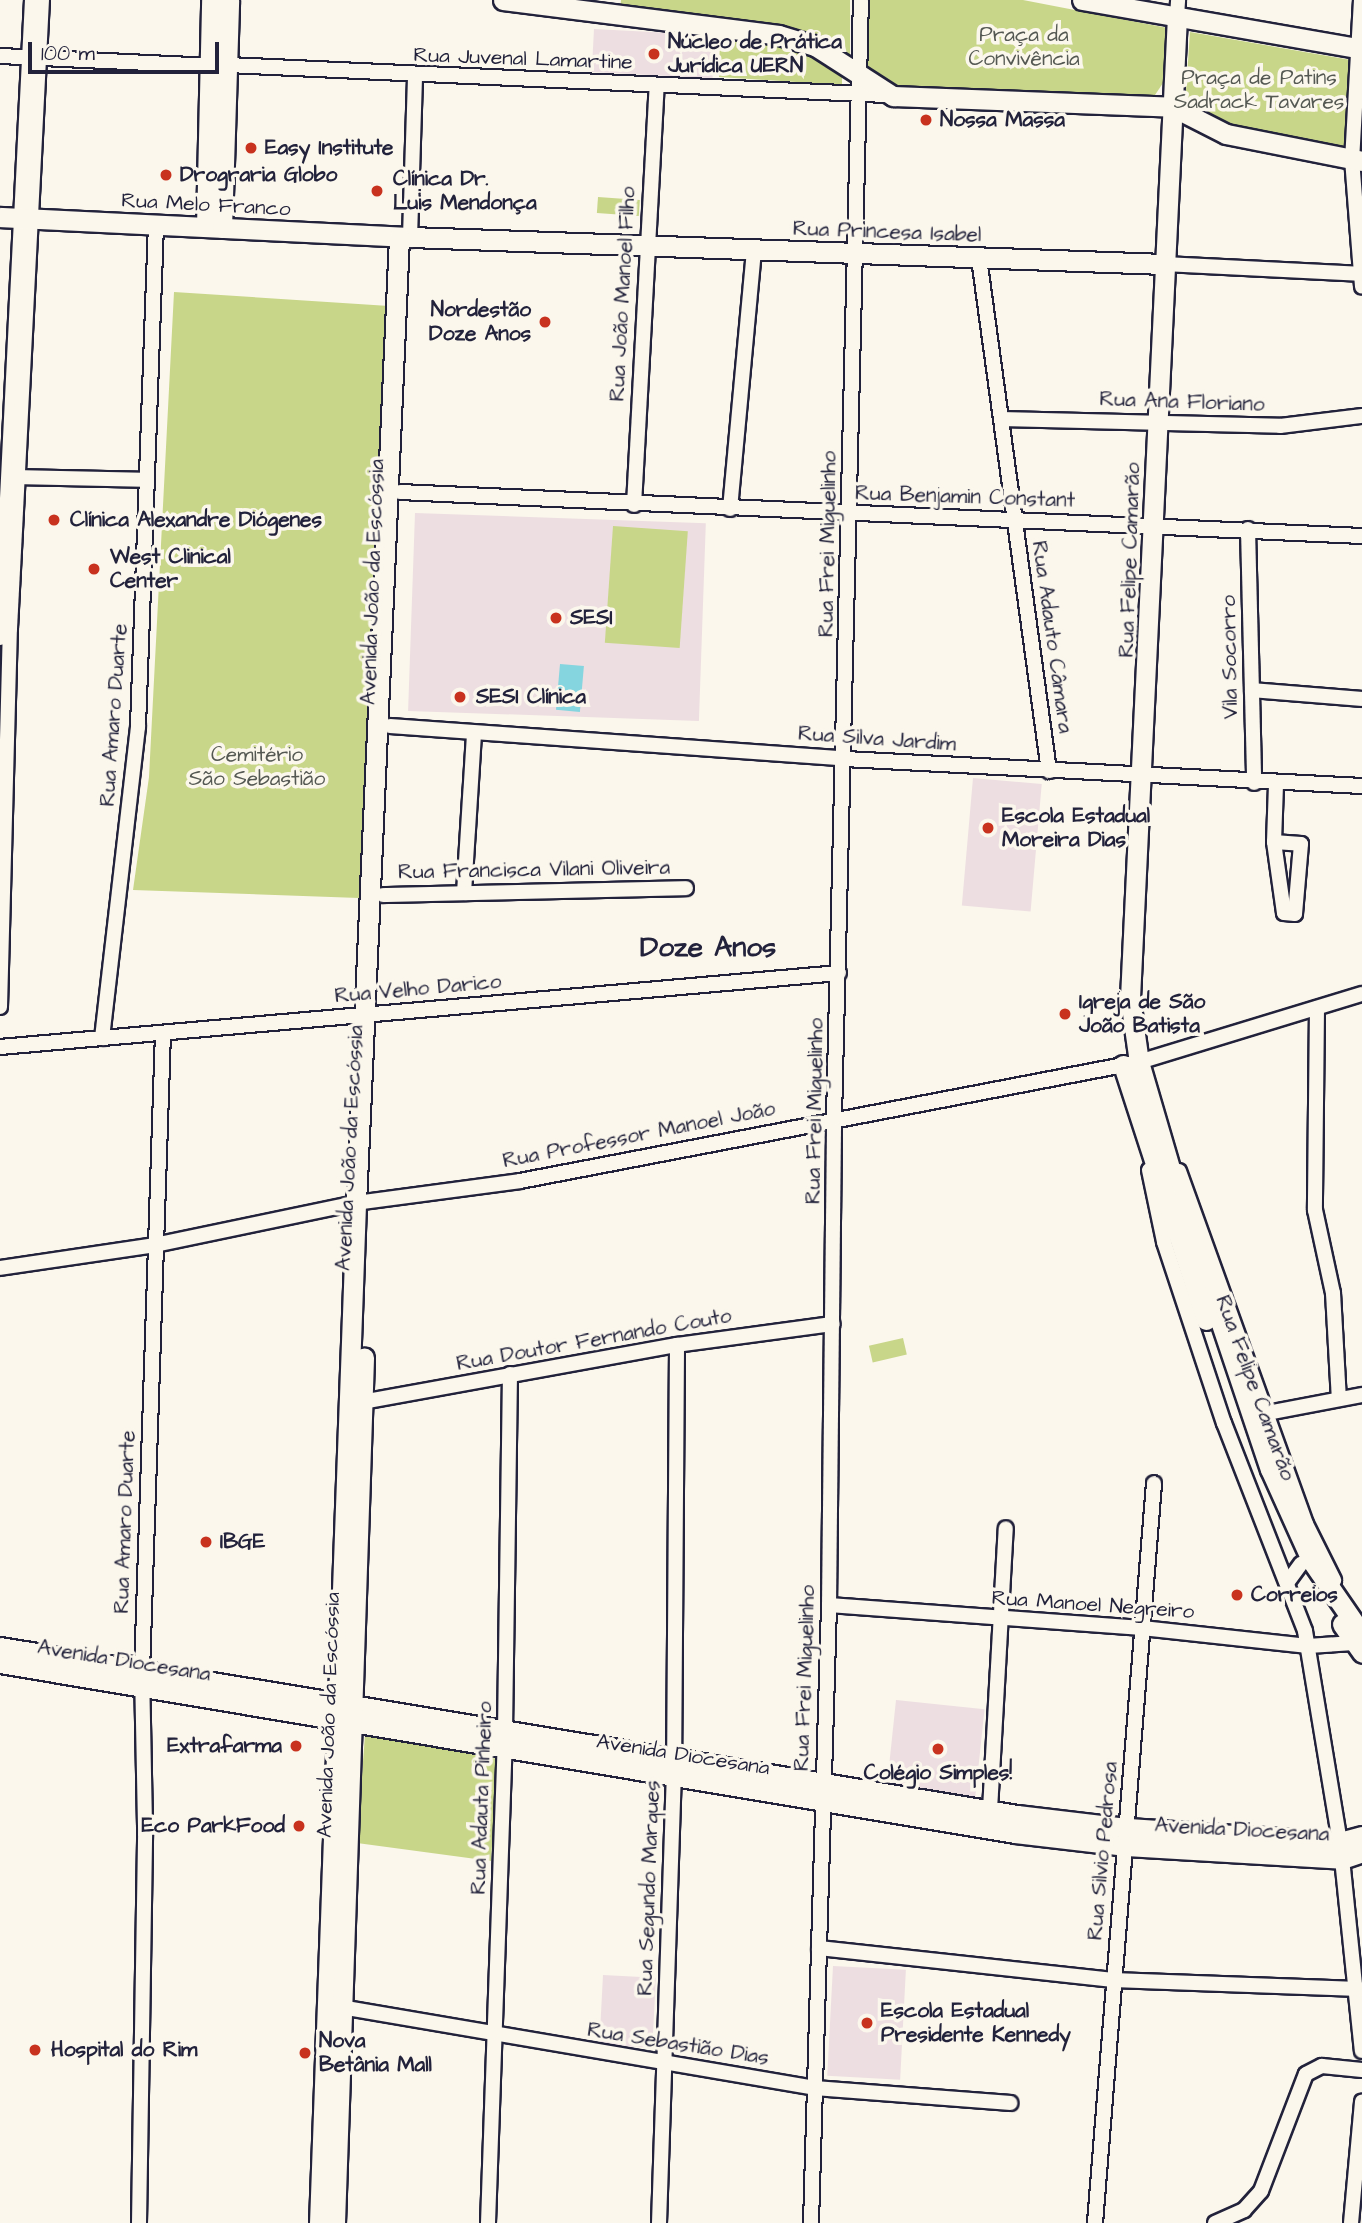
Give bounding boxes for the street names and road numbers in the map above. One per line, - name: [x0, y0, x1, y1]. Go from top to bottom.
- street label: Rua Juvenal Lamartine: [413, 43, 633, 75]
- street label: Rua João Manoel Filho: [605, 186, 641, 402]
- street label: Rua Melo Franco: [121, 188, 291, 222]
- street label: Rua Princesa Isabel: [792, 216, 982, 248]
- street label: Rua Ana Floriano: [1099, 387, 1265, 417]
- street label: Rua Frei Miguelinho: [814, 451, 842, 637]
- street label: Avenida João da Escóssia: [356, 459, 390, 705]
- street label: Rua Felipe Camarão: [1114, 462, 1146, 658]
- street label: Rua Benjamin Constant: [855, 481, 1075, 513]
- street label: Rua Adauto Câmara: [1026, 539, 1078, 735]
- street label: Vila Socorro: [1216, 595, 1244, 719]
- street label: Rua Amaro Duarte: [95, 623, 133, 807]
- street label: Rua Silva Jardim: [797, 721, 957, 757]
- street label: Rua Francisca Vilani Oliveira: [398, 855, 670, 885]
- street label: Rua Velho Darico: [334, 969, 502, 1009]
- street label: Rua Frei Miguelinho: [801, 1018, 829, 1204]
- street label: Avenida João da Escóssia: [331, 1025, 369, 1271]
- street label: Rua Professor Manoel João: [501, 1096, 777, 1174]
- street label: Rua Felipe Camarão: [1210, 1292, 1300, 1484]
- street label: Rua Doutor Fernando Couto: [454, 1303, 734, 1377]
- street label: Rua Amaro Duarte: [109, 1430, 141, 1614]
- street label: Rua Frei Miguelinho: [789, 1584, 821, 1772]
- street label: Rua Manoel Negreiro: [991, 1585, 1195, 1625]
- street label: Avenida João da Escóssia: [312, 1592, 346, 1838]
- street label: Avenida Diocesana: [36, 1635, 212, 1687]
- street label: Rua Adauta Pinheiro: [466, 1701, 498, 1895]
- street label: Avenida Diocesana: [595, 1729, 771, 1781]
- street label: Rua Silvio Pedrosa: [1083, 1761, 1123, 1941]
- street label: Rua Segundo Marques: [633, 1780, 665, 1996]
- street label: Avenida Diocesana: [1154, 1813, 1330, 1847]
- street label: Rua Sebastião Dias: [586, 2017, 770, 2071]

